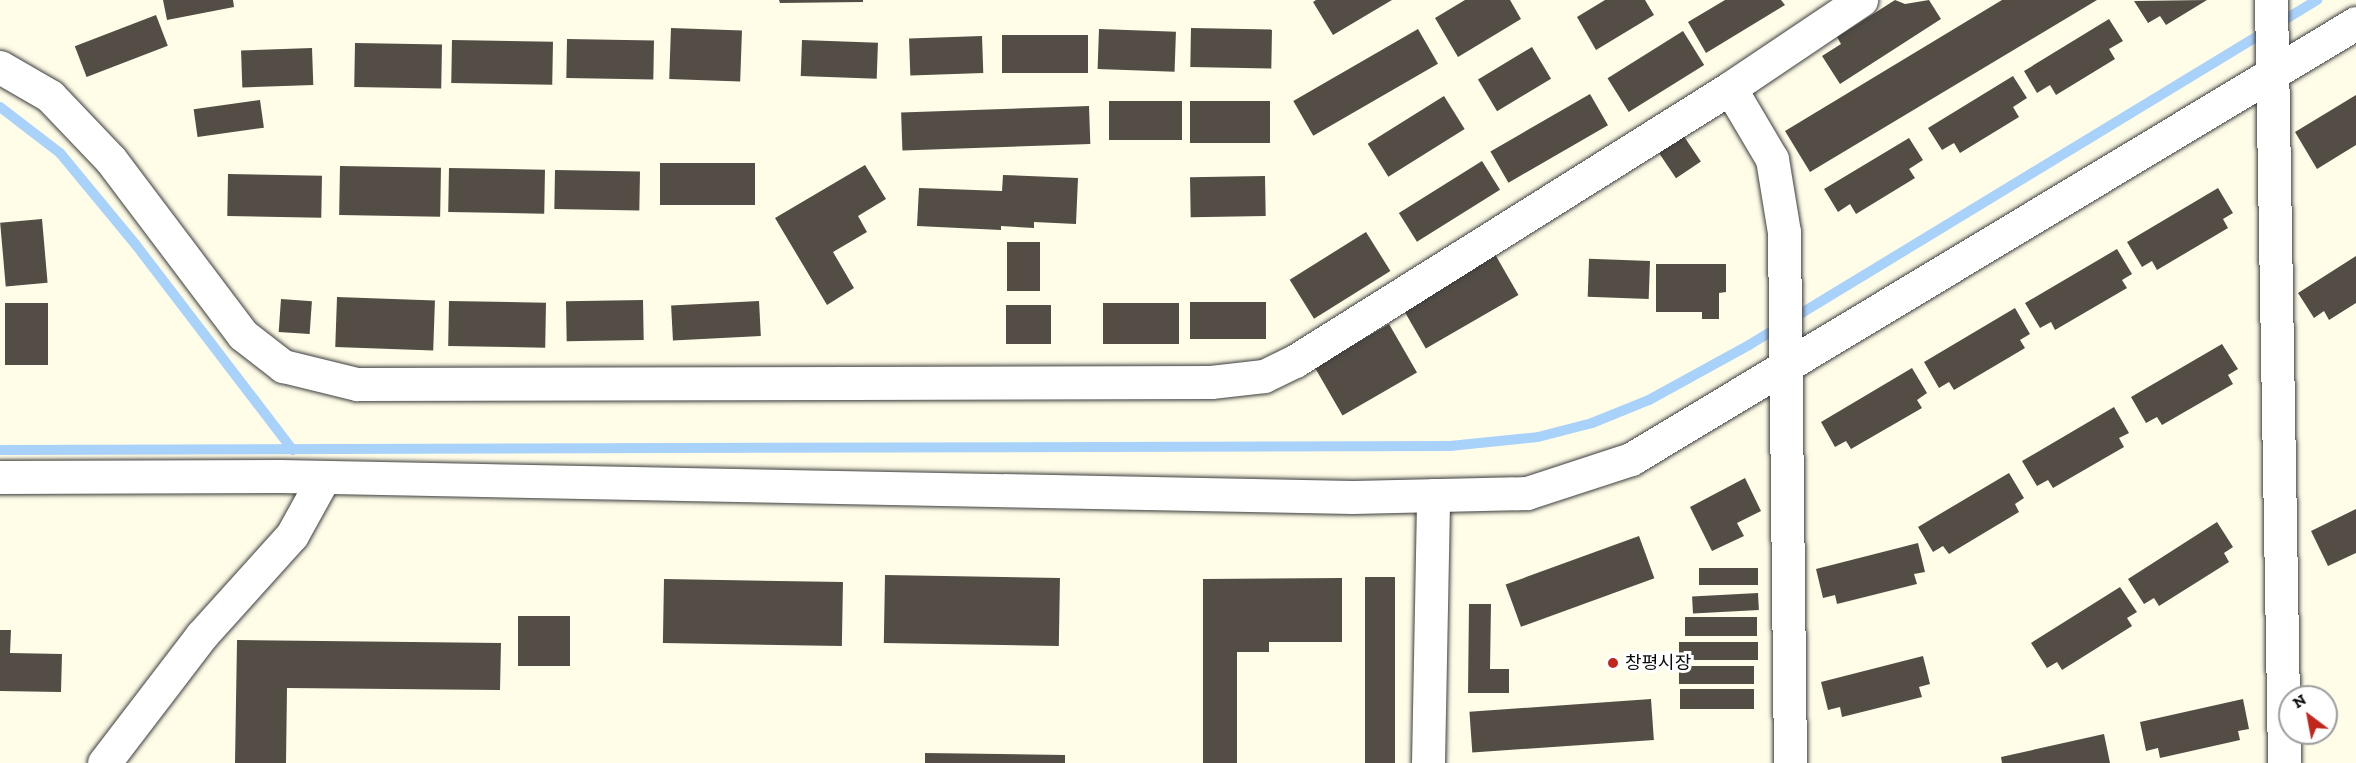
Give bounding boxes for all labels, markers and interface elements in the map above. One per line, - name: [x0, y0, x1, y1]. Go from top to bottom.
- place label: 창평시장: [1625, 652, 1691, 674]
- marker: 창평시장: [1606, 656, 1620, 670]
- north arrow: [2278, 685, 2338, 745]
- text: N: [2289, 690, 2309, 712]

